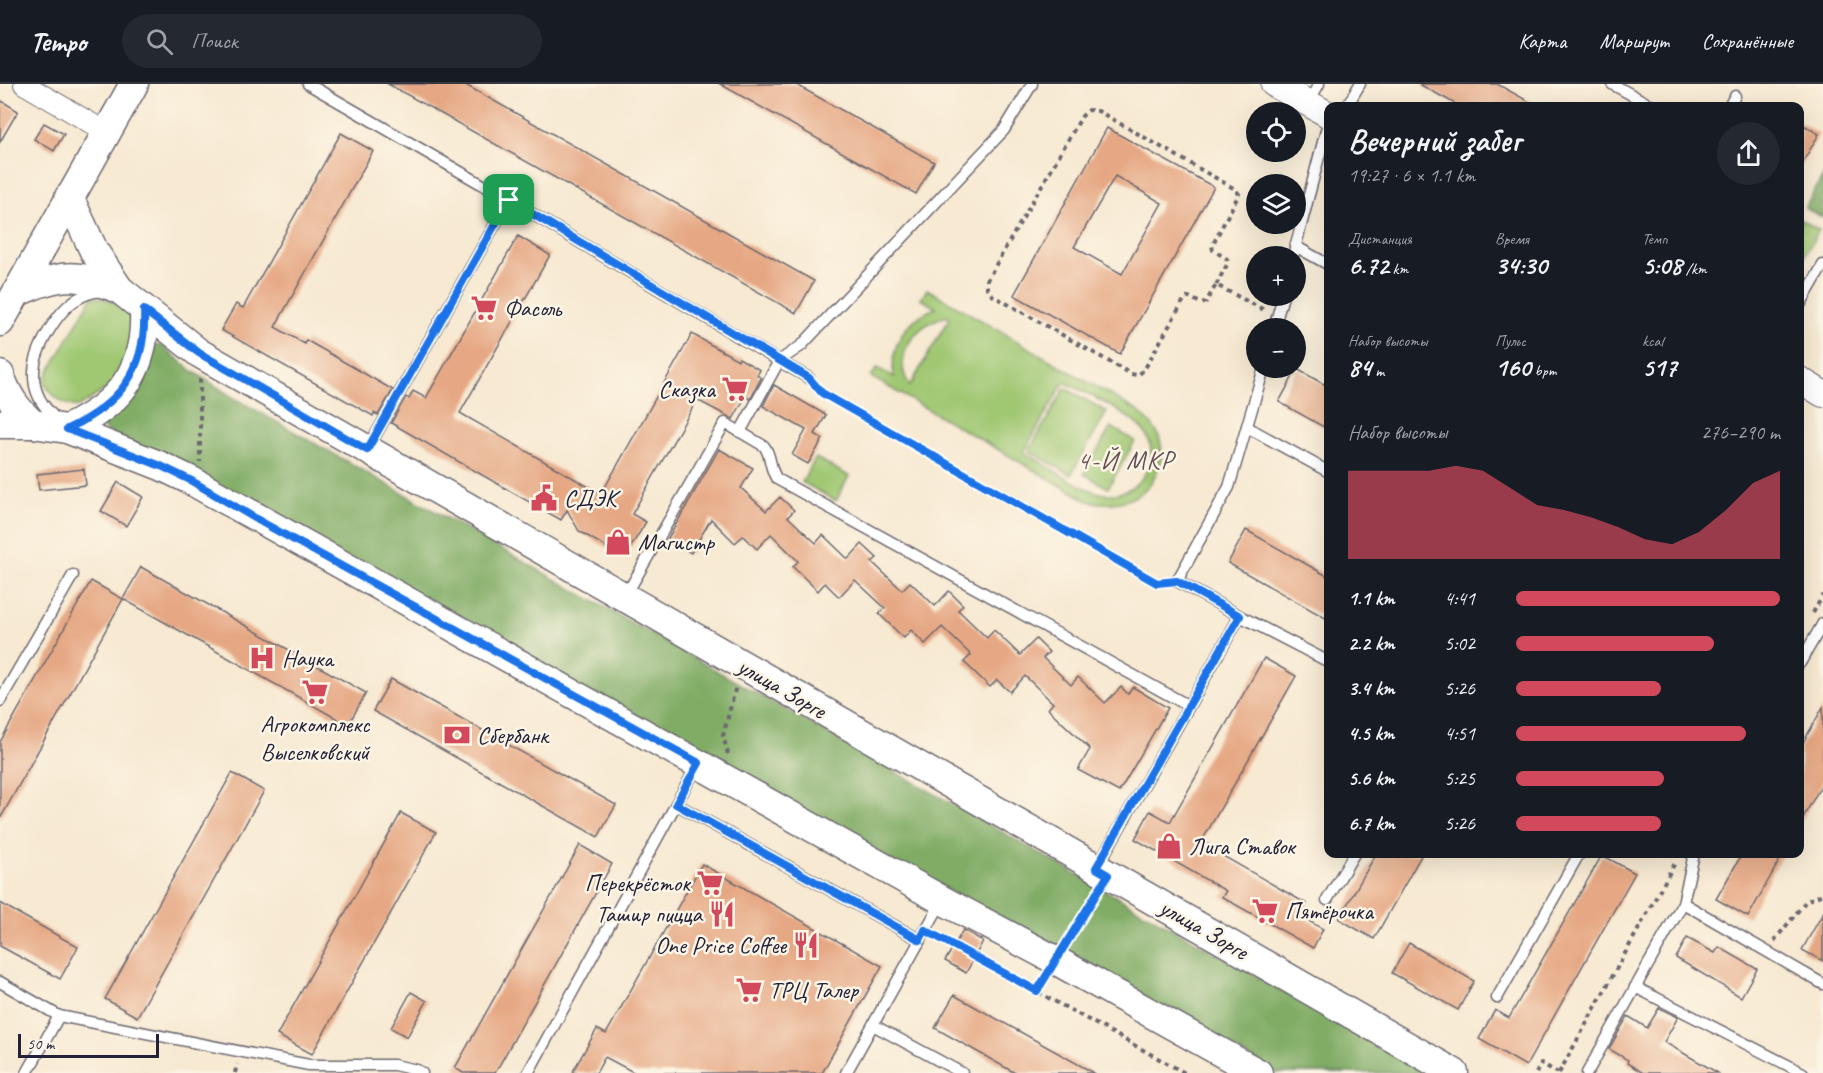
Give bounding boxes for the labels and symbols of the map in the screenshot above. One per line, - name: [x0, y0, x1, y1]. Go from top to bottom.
- pin: [483, 174, 534, 225]
- supermarket icon: Фасоль: [469, 293, 499, 323]
- place label: Фасоль: [504, 293, 563, 323]
- place label: Сказка: [658, 374, 716, 404]
- supermarket icon: Сказка: [720, 374, 750, 404]
- district label: 4-Й МКР: [1077, 444, 1177, 477]
- public building icon: СДЭК: [529, 483, 559, 513]
- place label: СДЭК: [564, 483, 622, 513]
- shop icon: Магистр: [603, 527, 633, 557]
- place label: Магистр: [638, 527, 715, 557]
- hospital icon: Наука: [247, 643, 277, 673]
- place label: Наука: [282, 643, 335, 673]
- street label: улица Зорге: [731, 650, 833, 726]
- supermarket icon: Агрокомплекс Выселковский: [300, 677, 330, 707]
- place label: Агрокомплекс Выселковский: [261, 709, 371, 767]
- bank icon: Сбербанк: [442, 720, 472, 750]
- place label: Сбербанк: [477, 720, 550, 750]
- shop icon: Лига Ставок: [1154, 831, 1184, 861]
- place label: Лига Ставок: [1189, 831, 1297, 861]
- place label: Перекрёсток: [585, 868, 692, 898]
- supermarket icon: Перекрёсток: [695, 868, 725, 898]
- street label: улица Зорге: [1153, 891, 1255, 967]
- supermarket icon: Пятёрочка: [1250, 896, 1280, 926]
- place label: Пятёрочка: [1285, 896, 1374, 926]
- place label: Ташир пицца: [596, 899, 703, 929]
- restaurant icon: Ташир пицца: [707, 899, 737, 929]
- place label: One Price Coffee: [655, 930, 788, 960]
- restaurant icon: One Price Coffee: [791, 930, 821, 960]
- supermarket icon: ТРЦ Талер: [734, 975, 764, 1005]
- place label: ТРЦ Талер: [769, 975, 860, 1005]
- scale bar: [18, 1031, 159, 1058]

